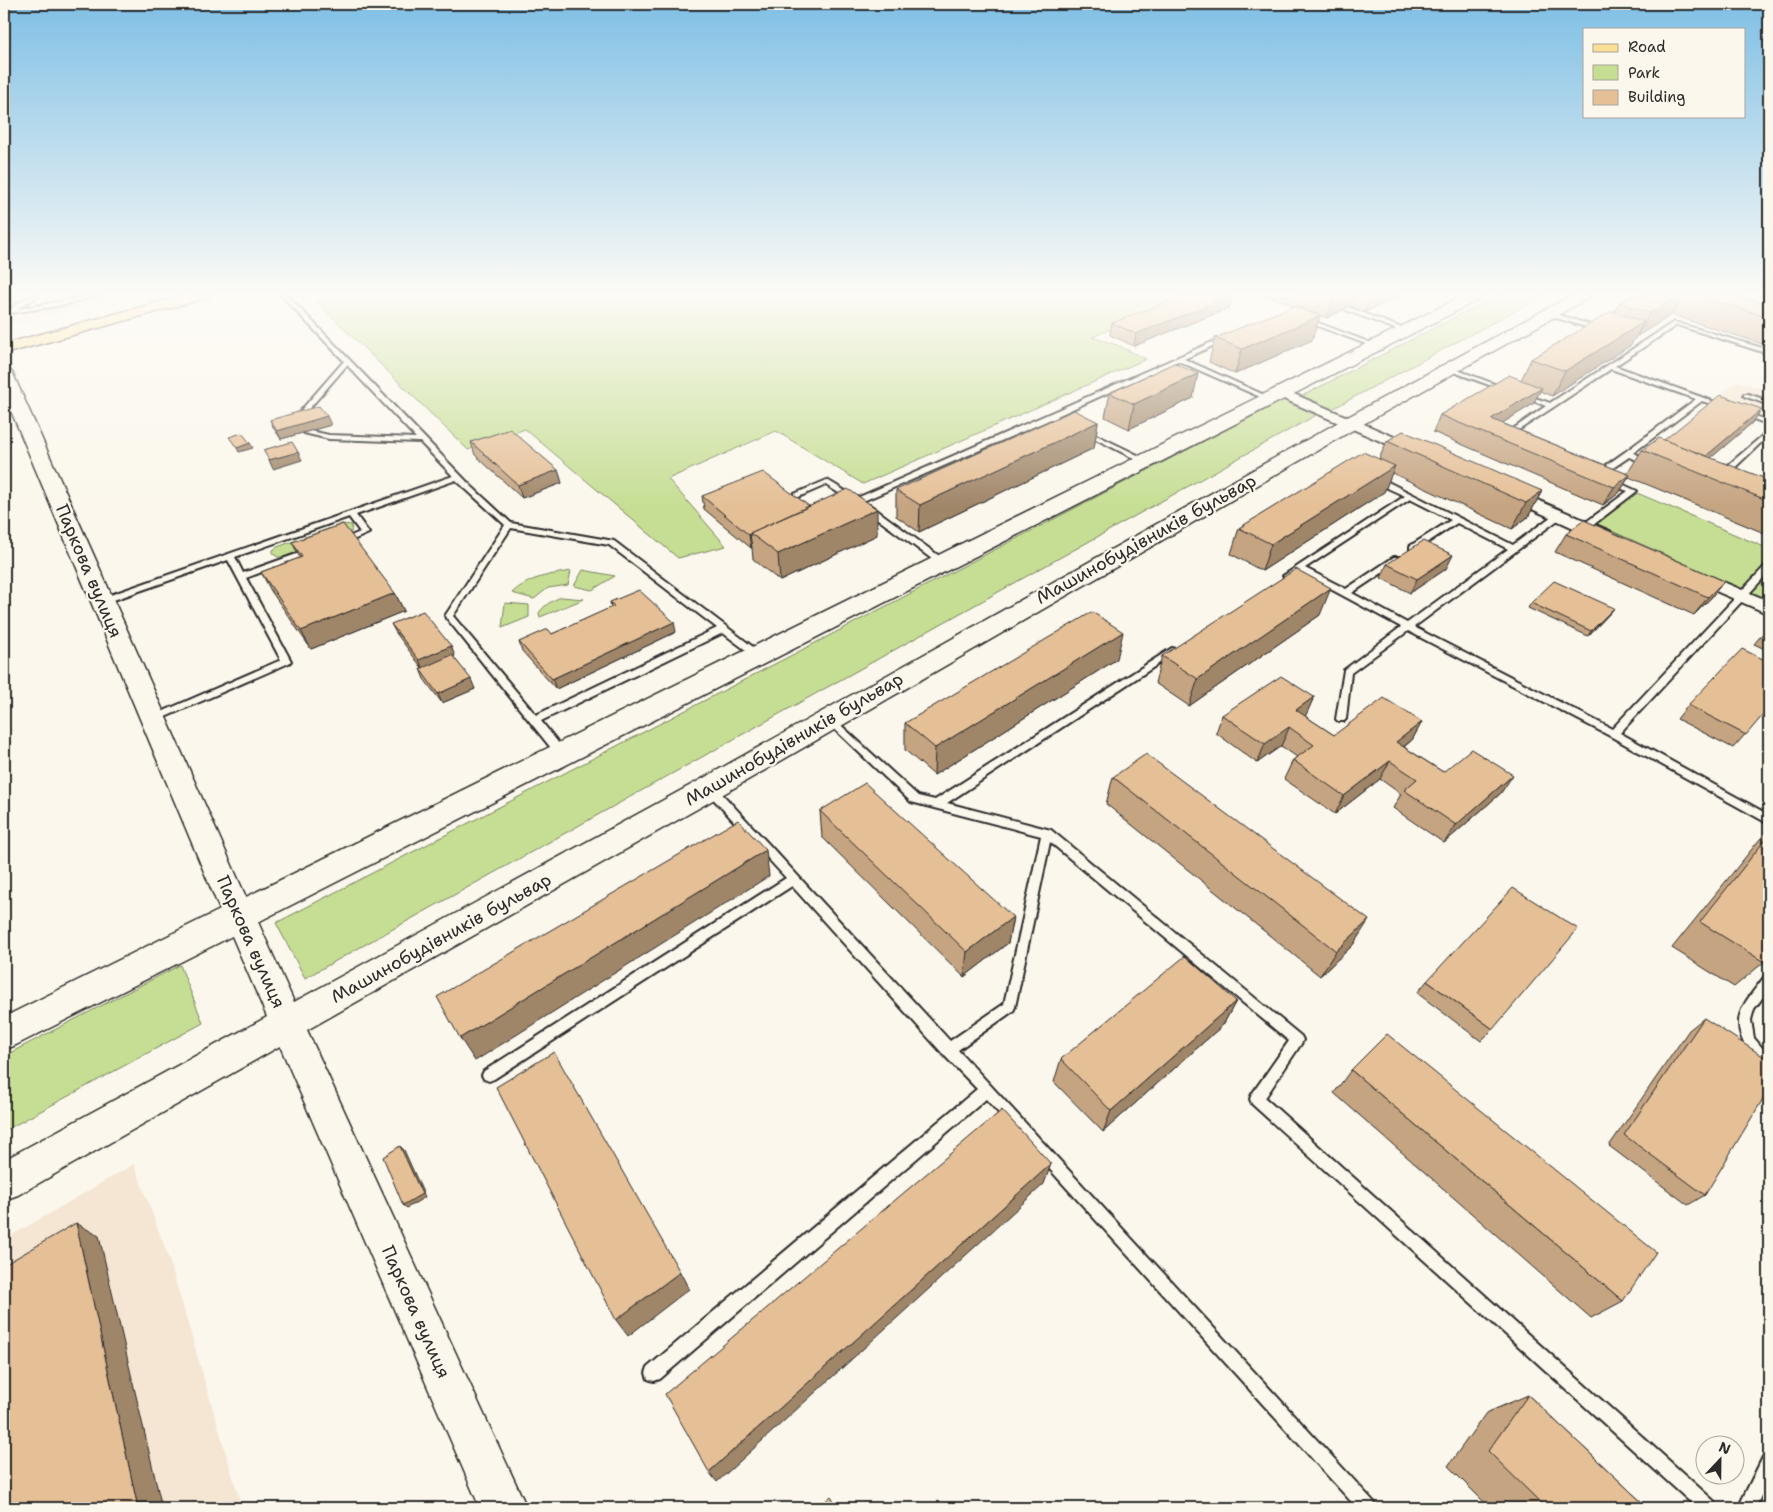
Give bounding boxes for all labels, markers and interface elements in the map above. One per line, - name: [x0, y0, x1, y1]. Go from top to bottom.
- legend: [1583, 28, 1746, 118]
- text: Road: [1628, 37, 1666, 57]
- text: Park: [1628, 63, 1660, 83]
- text: Building: [1628, 87, 1685, 107]
- street label: Машинобудівників бульвар: [1032, 468, 1260, 610]
- street label: Паркова вулиця: [50, 501, 128, 641]
- street label: Машинобудівників бульвар: [680, 666, 908, 812]
- street label: Машинобудівників бульвар: [327, 867, 555, 1009]
- street label: Паркова вулиця: [211, 872, 291, 1012]
- street label: Паркова вулиця: [376, 1242, 456, 1382]
- north arrow: [1696, 1434, 1746, 1484]
- text: N: [1716, 1438, 1733, 1458]

